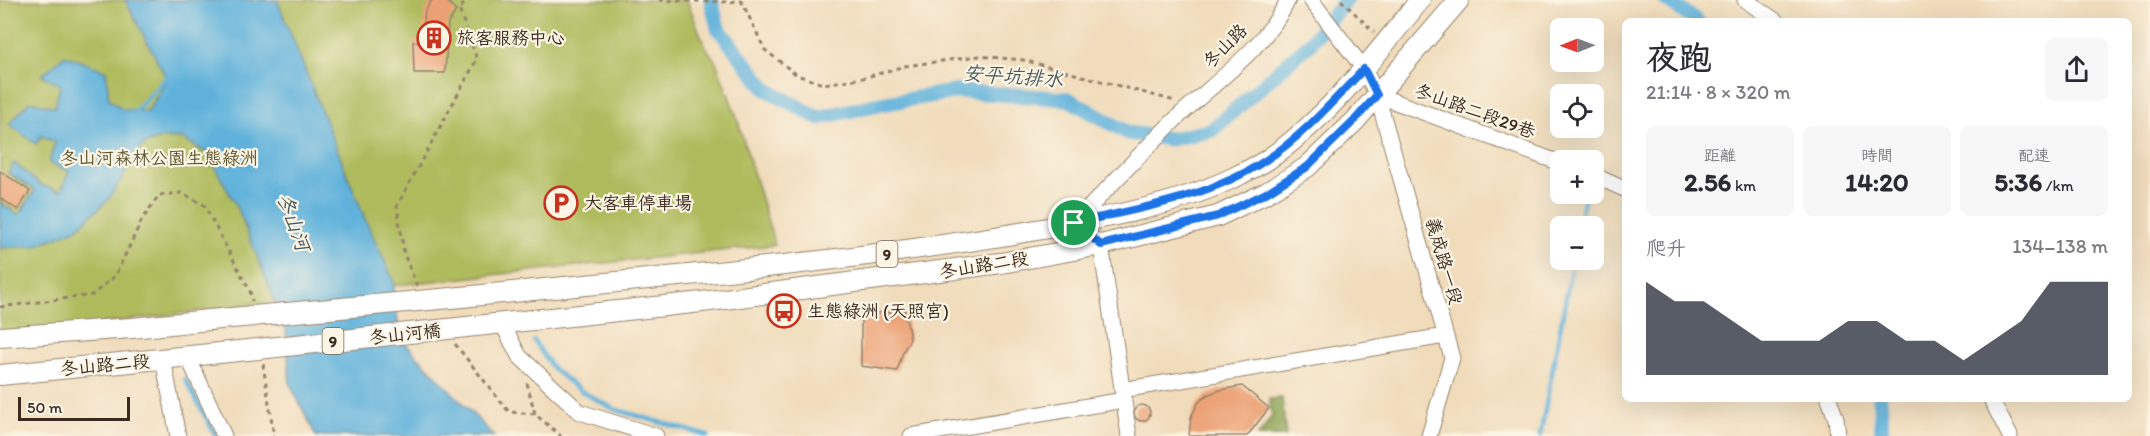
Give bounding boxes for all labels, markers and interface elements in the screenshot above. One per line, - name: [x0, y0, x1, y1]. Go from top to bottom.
- north arrow: [1550, 18, 1604, 72]
- map controls: [1550, 18, 1604, 270]
- street label: 冬山路: [1198, 19, 1252, 73]
- building icon: 旅客服務中心: [416, 20, 452, 56]
- place label: 旅客服務中心: [457, 27, 565, 49]
- text: 夜跑: [1646, 38, 1712, 77]
- button: share: [2045, 38, 2108, 101]
- water label: 安平坑排水: [962, 61, 1065, 92]
- street label: 冬山路二段29巷: [1412, 79, 1538, 143]
- text: 21:14 · 8 × 320 m: [1646, 80, 1791, 104]
- button: locate: [1550, 84, 1604, 138]
- text: 距離: [1704, 146, 1736, 165]
- text: 時間: [1861, 146, 1893, 165]
- text: 配速: [2018, 146, 2050, 165]
- park label: 冬山河森林公園生態綠洲: [60, 147, 258, 169]
- button: +: [1550, 150, 1604, 204]
- text: 2.56: [1684, 166, 1731, 198]
- text: 14:20: [1845, 166, 1909, 198]
- text: 5:36: [1994, 166, 2042, 198]
- text: km: [1731, 176, 1756, 195]
- text: /km: [2042, 176, 2074, 195]
- parking icon: 大客車停車場: [543, 185, 579, 221]
- water label: 冬山河: [272, 190, 317, 257]
- place label: 大客車停車場: [584, 192, 692, 214]
- pin: [1048, 197, 1099, 248]
- icon: arrive: [1057, 206, 1090, 239]
- street label: 義成路一段: [1421, 215, 1467, 307]
- button: −: [1550, 216, 1604, 270]
- text: 134–138 m: [2012, 234, 2108, 258]
- text: 爬升: [1646, 236, 1686, 260]
- road number: 9: [876, 241, 898, 267]
- street label: 冬山路二段: [938, 247, 1030, 283]
- bus stop icon: 生態綠洲 (天照宮): [766, 293, 802, 329]
- place label: 生態綠洲 (天照宮): [807, 300, 949, 322]
- street label: 冬山河橋: [368, 319, 442, 349]
- road number: 9: [322, 328, 344, 354]
- street label: 冬山路二段: [59, 350, 151, 380]
- scale bar: [18, 394, 130, 422]
- text: 50 m: [27, 398, 62, 417]

